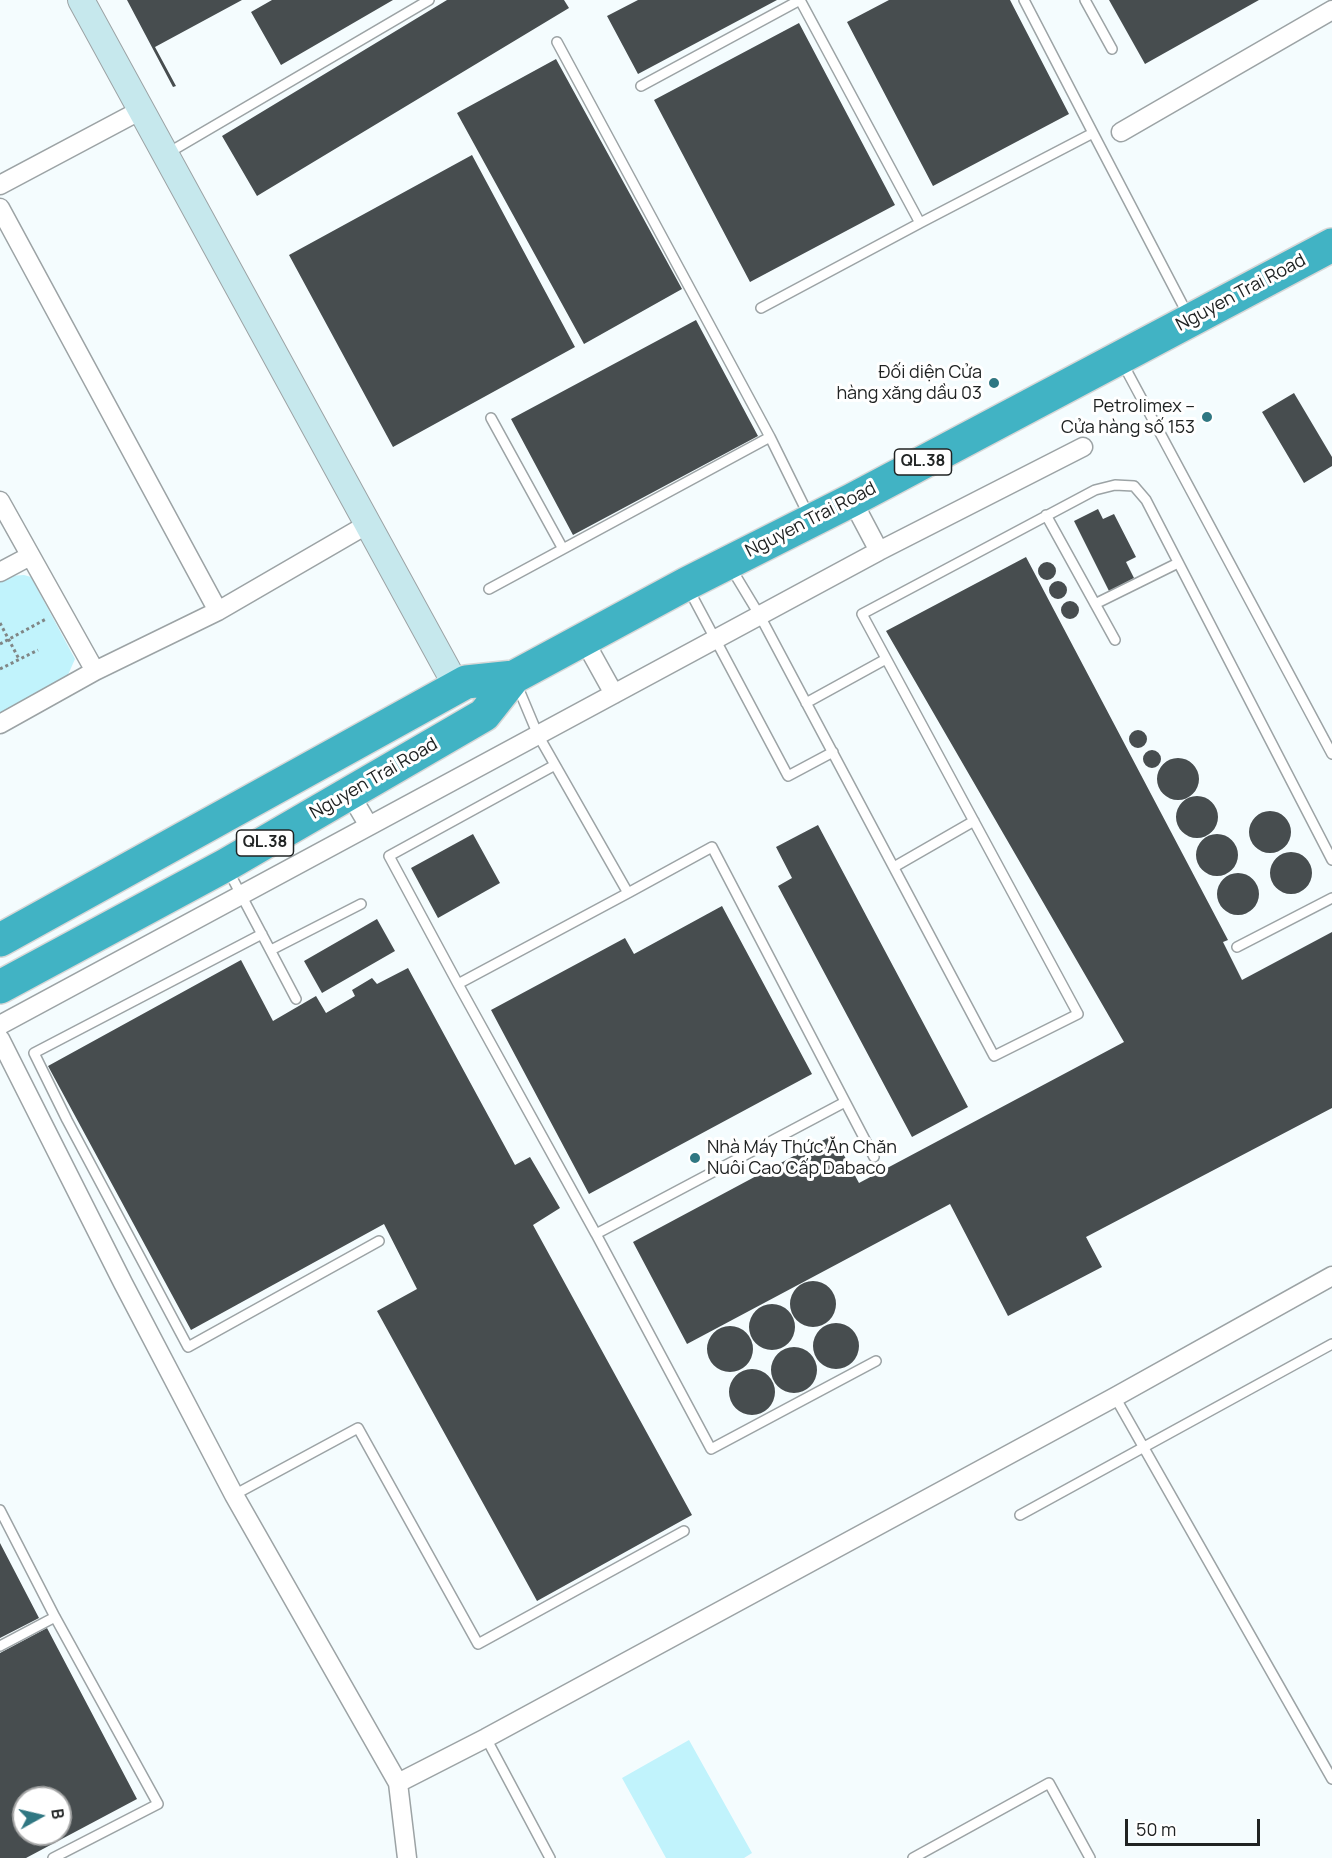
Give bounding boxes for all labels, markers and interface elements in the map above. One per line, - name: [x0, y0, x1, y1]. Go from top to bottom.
- street label: Nguyen Trai Road: [1172, 250, 1310, 336]
- place label: Đối diện Cửa hàng xăng dầu 03: [836, 362, 982, 404]
- marker: Đối diện Cửa hàng xăng dầu 03: [987, 376, 1001, 390]
- place label: Petrolimex – Cửa hàng số 153: [1061, 396, 1195, 438]
- marker: Petrolimex – Cửa hàng số 153: [1200, 410, 1214, 424]
- road number: QL.38: [894, 449, 952, 475]
- street label: Nguyen Trai Road: [742, 478, 880, 562]
- street label: Nguyen Trai Road: [306, 734, 442, 824]
- road number: QL.38: [236, 830, 294, 856]
- place label: Nhà Máy Thức Ăn Chăn Nuôi Cao Cấp Dabaco: [707, 1137, 897, 1180]
- marker: Nhà Máy Thức Ăn Chăn Nuôi Cao Cấp Dabaco: [688, 1151, 702, 1165]
- north arrow: [12, 1786, 72, 1846]
- text: B: [46, 1807, 69, 1820]
- scale bar: [1128, 1807, 1263, 1845]
- text: 50 m: [1136, 1817, 1176, 1841]

